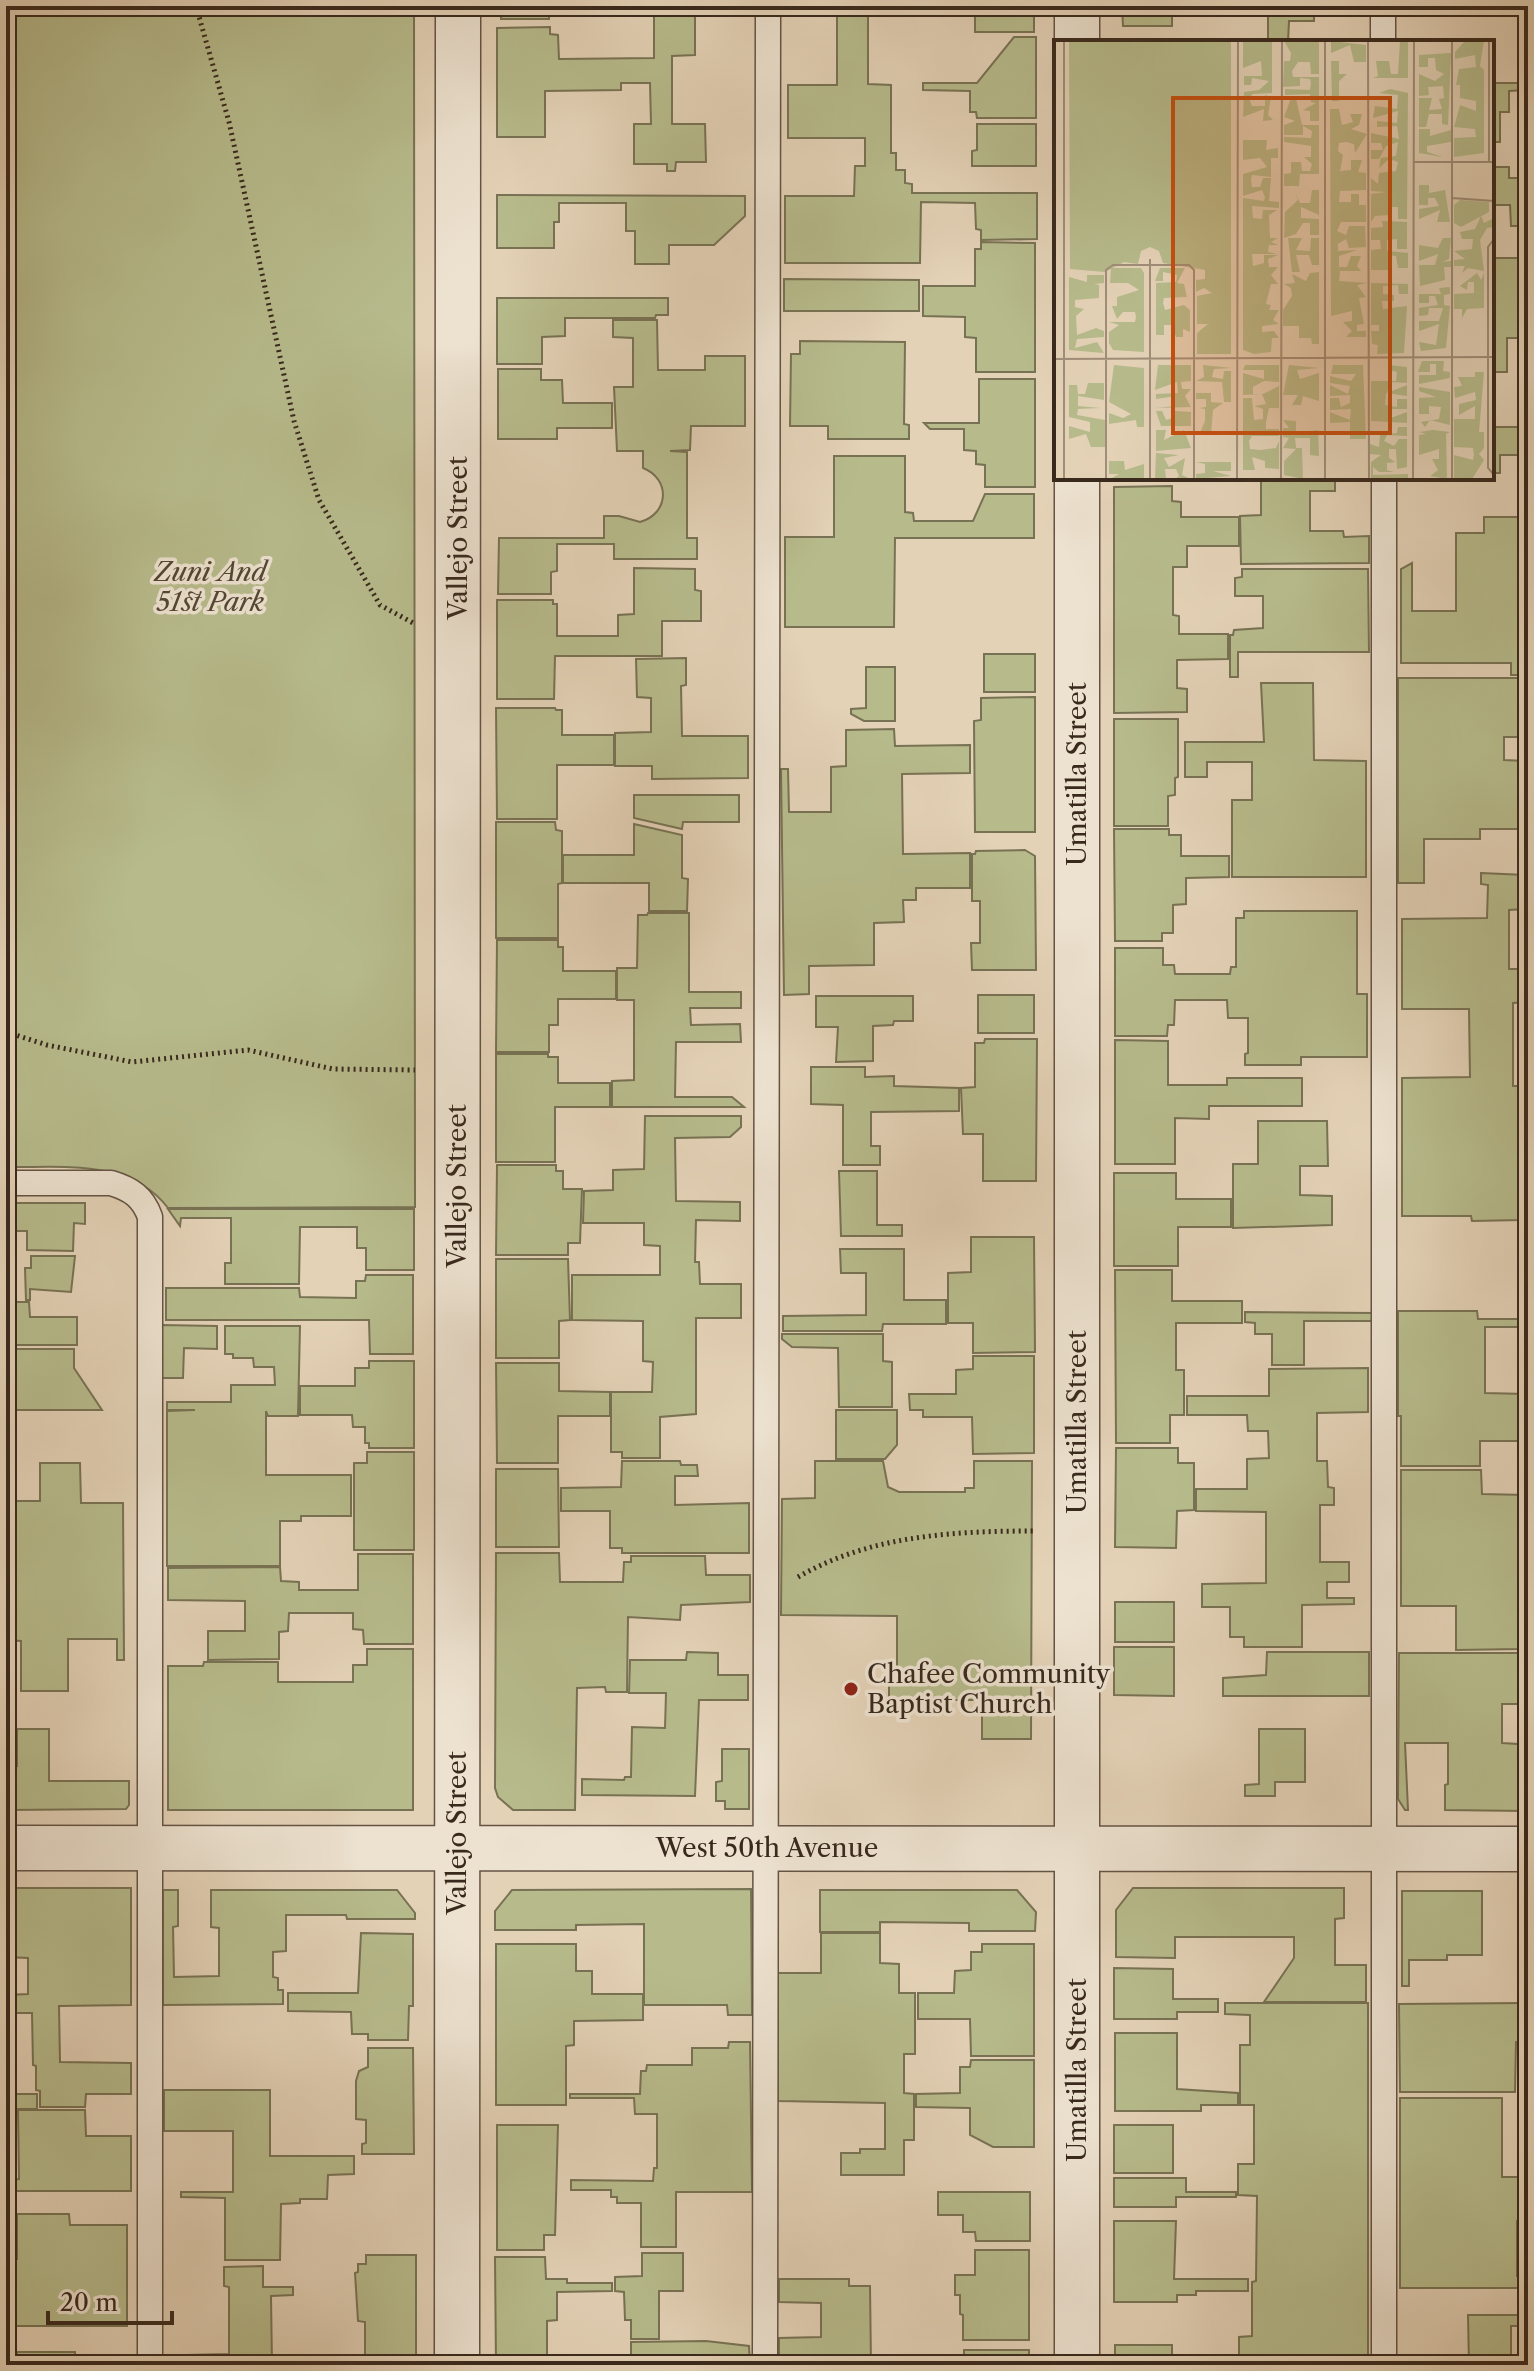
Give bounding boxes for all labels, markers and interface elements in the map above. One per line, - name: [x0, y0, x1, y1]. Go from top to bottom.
- inset map: [1054, 40, 1494, 480]
- street label: Vallejo Street: [442, 455, 474, 621]
- park label: Zuni And 51st Park: [152, 556, 269, 618]
- street label: Umatilla Street: [1061, 681, 1093, 866]
- street label: Vallejo Street: [441, 1103, 473, 1269]
- street label: Umatilla Street: [1061, 1329, 1093, 1514]
- place label: Chafee Community Baptist Church: [867, 1658, 1111, 1720]
- marker: Chafee Community Baptist Church: [842, 1680, 860, 1698]
- street label: Vallejo Street: [441, 1750, 473, 1916]
- street label: West 50th Avenue: [655, 1832, 878, 1864]
- street label: Umatilla Street: [1061, 1977, 1093, 2162]
- scale bar: [48, 2275, 172, 2325]
- text: 20 m: [60, 2288, 118, 2317]

